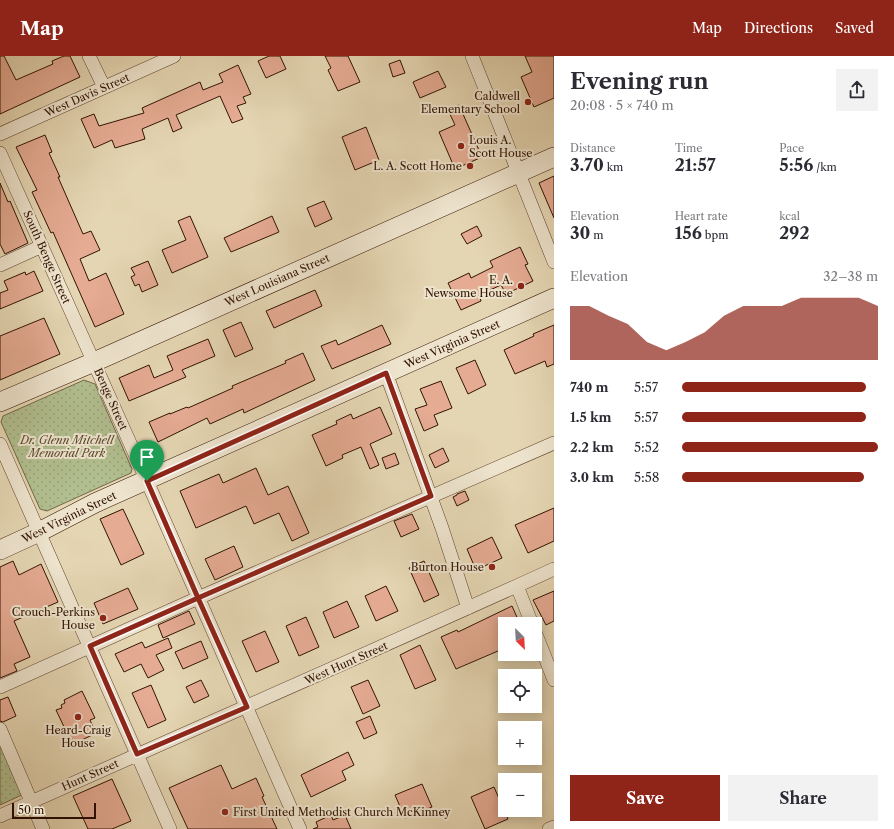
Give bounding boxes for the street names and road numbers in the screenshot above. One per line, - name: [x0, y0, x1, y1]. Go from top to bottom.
- street label: West Davis Street: [41, 70, 132, 120]
- street label: South Benge Street: [20, 208, 74, 306]
- street label: West Louisiana Street: [221, 250, 332, 310]
- street label: West Virginia Street: [401, 317, 502, 372]
- street label: Benge Street: [91, 366, 131, 432]
- street label: West Virginia Street: [19, 488, 119, 546]
- street label: West Hunt Street: [301, 638, 390, 688]
- street label: Hunt Street: [59, 756, 121, 794]

